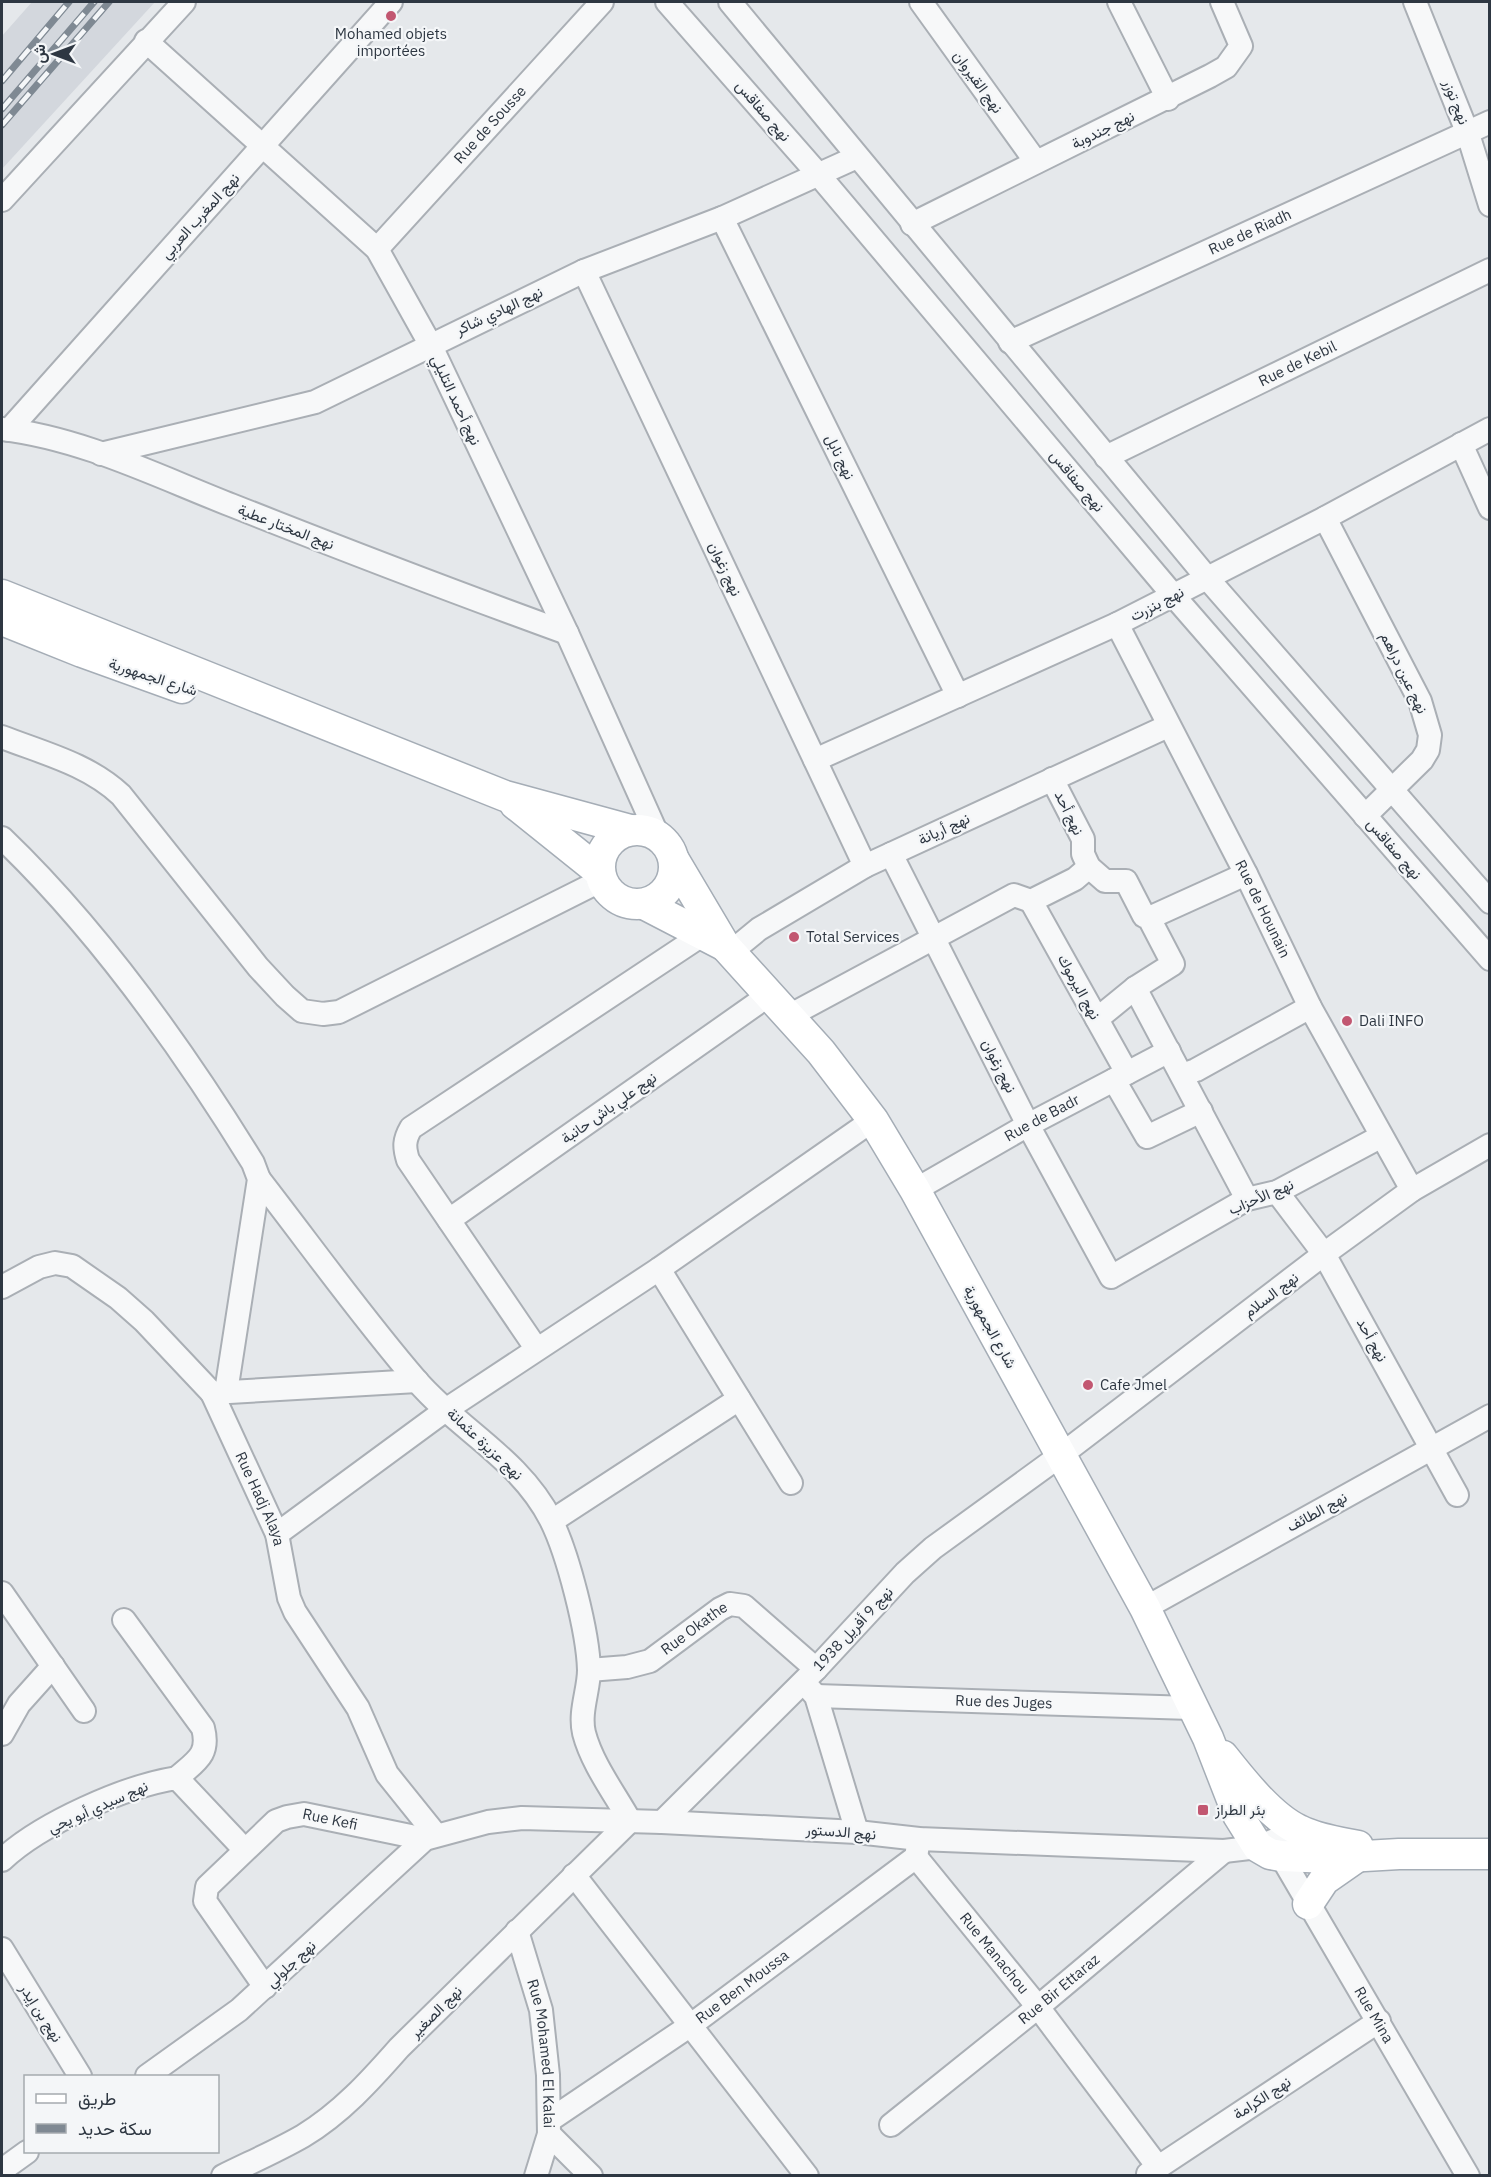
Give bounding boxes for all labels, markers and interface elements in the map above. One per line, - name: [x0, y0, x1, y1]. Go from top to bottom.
- marker: Mohamed objets importées: [384, 9, 398, 23]
- north arrow: [24, 24, 84, 84]
- place label: Mohamed objets importées: [335, 24, 447, 60]
- text: ش: [29, 44, 49, 64]
- street label: نهج القيروان: [948, 47, 1007, 118]
- street label: نهج صفاقس: [730, 76, 795, 147]
- street label: نهج توزر: [1437, 76, 1474, 128]
- street label: Rue de Sousse: [449, 82, 530, 167]
- street label: نهج جندوبة: [1068, 106, 1138, 155]
- street label: نهج المغرب العربي: [156, 169, 246, 265]
- street label: Rue de Riadh: [1205, 204, 1294, 259]
- street label: نهج الهادي شاكر: [451, 282, 547, 343]
- street label: Rue de Kebil: [1255, 336, 1339, 390]
- street label: نهج أحمد التليلي: [424, 352, 486, 450]
- street label: نهج نابل: [820, 431, 860, 484]
- street label: نهج صفاقس: [1044, 446, 1109, 517]
- street label: نهج المختار عطية: [235, 499, 337, 556]
- street label: نهج زغوان: [703, 539, 746, 600]
- street label: نهج بنزرت: [1127, 582, 1188, 627]
- street label: نهج عين دراهم: [1375, 629, 1432, 718]
- street label: شارع الجمهورية: [106, 653, 200, 702]
- street label: نهج أحد: [1049, 787, 1088, 839]
- street label: نهج أريانة: [915, 808, 974, 851]
- street label: نهج صفاقس: [1361, 814, 1426, 885]
- street label: Rue de Hounain: [1231, 856, 1295, 961]
- place label: Total Services: [806, 927, 900, 946]
- marker: Total Services: [787, 930, 801, 944]
- street label: نهج اليرموك: [1052, 951, 1105, 1024]
- place label: Dali INFO: [1359, 1011, 1424, 1030]
- marker: Dali INFO: [1340, 1014, 1354, 1028]
- street label: نهج زغوان: [976, 1036, 1021, 1097]
- street label: نهج علي باش حانبة: [557, 1068, 662, 1151]
- street label: Rue de Badr: [1001, 1089, 1083, 1146]
- street label: نهج الأحزاب: [1225, 1174, 1297, 1221]
- street label: نهج السلام: [1239, 1268, 1303, 1323]
- street label: شارع الجمهورية: [958, 1282, 1021, 1373]
- street label: نهج أحد: [1351, 1315, 1392, 1366]
- place label: Cafe Jmel: [1100, 1375, 1167, 1394]
- marker: Cafe Jmel: [1081, 1378, 1095, 1392]
- street label: نهج عزيزة عثمانة: [442, 1403, 527, 1485]
- street label: Rue Hadj Alaya: [231, 1448, 289, 1547]
- street label: نهج الطائف: [1283, 1487, 1351, 1538]
- street label: نهج 9 أفريل 1938: [808, 1582, 898, 1676]
- street label: Rue Okathe: [657, 1597, 730, 1659]
- street label: Rue des Juges: [955, 1690, 1053, 1713]
- street label: نهج سيدي أبو يحي: [45, 1776, 152, 1841]
- place label: بئر الطراز: [1214, 1800, 1265, 1819]
- marker: بئر الطراز: [1196, 1803, 1210, 1817]
- street label: Rue Kefi: [301, 1804, 359, 1834]
- street label: نهج الدستور: [804, 1819, 877, 1845]
- street label: Rue Manachou: [956, 1908, 1033, 1998]
- street label: نهج جلولي: [262, 1936, 322, 1994]
- street label: Rue Ben Moussa: [692, 1945, 792, 2027]
- street label: Rue Bir Ettaraz: [1014, 1949, 1103, 2028]
- street label: Rue Mohamed El Kalai: [523, 1977, 559, 2128]
- street label: نهج بن إيدر: [14, 1979, 67, 2047]
- street label: نهج الصغير: [405, 1981, 467, 2044]
- street label: Rue Mina: [1350, 1983, 1398, 2046]
- street label: نهج الكرامة: [1229, 2072, 1295, 2125]
- legend: [24, 2075, 219, 2153]
- text: طريق: [78, 2087, 116, 2110]
- text: سكة حديد: [78, 2117, 152, 2140]

